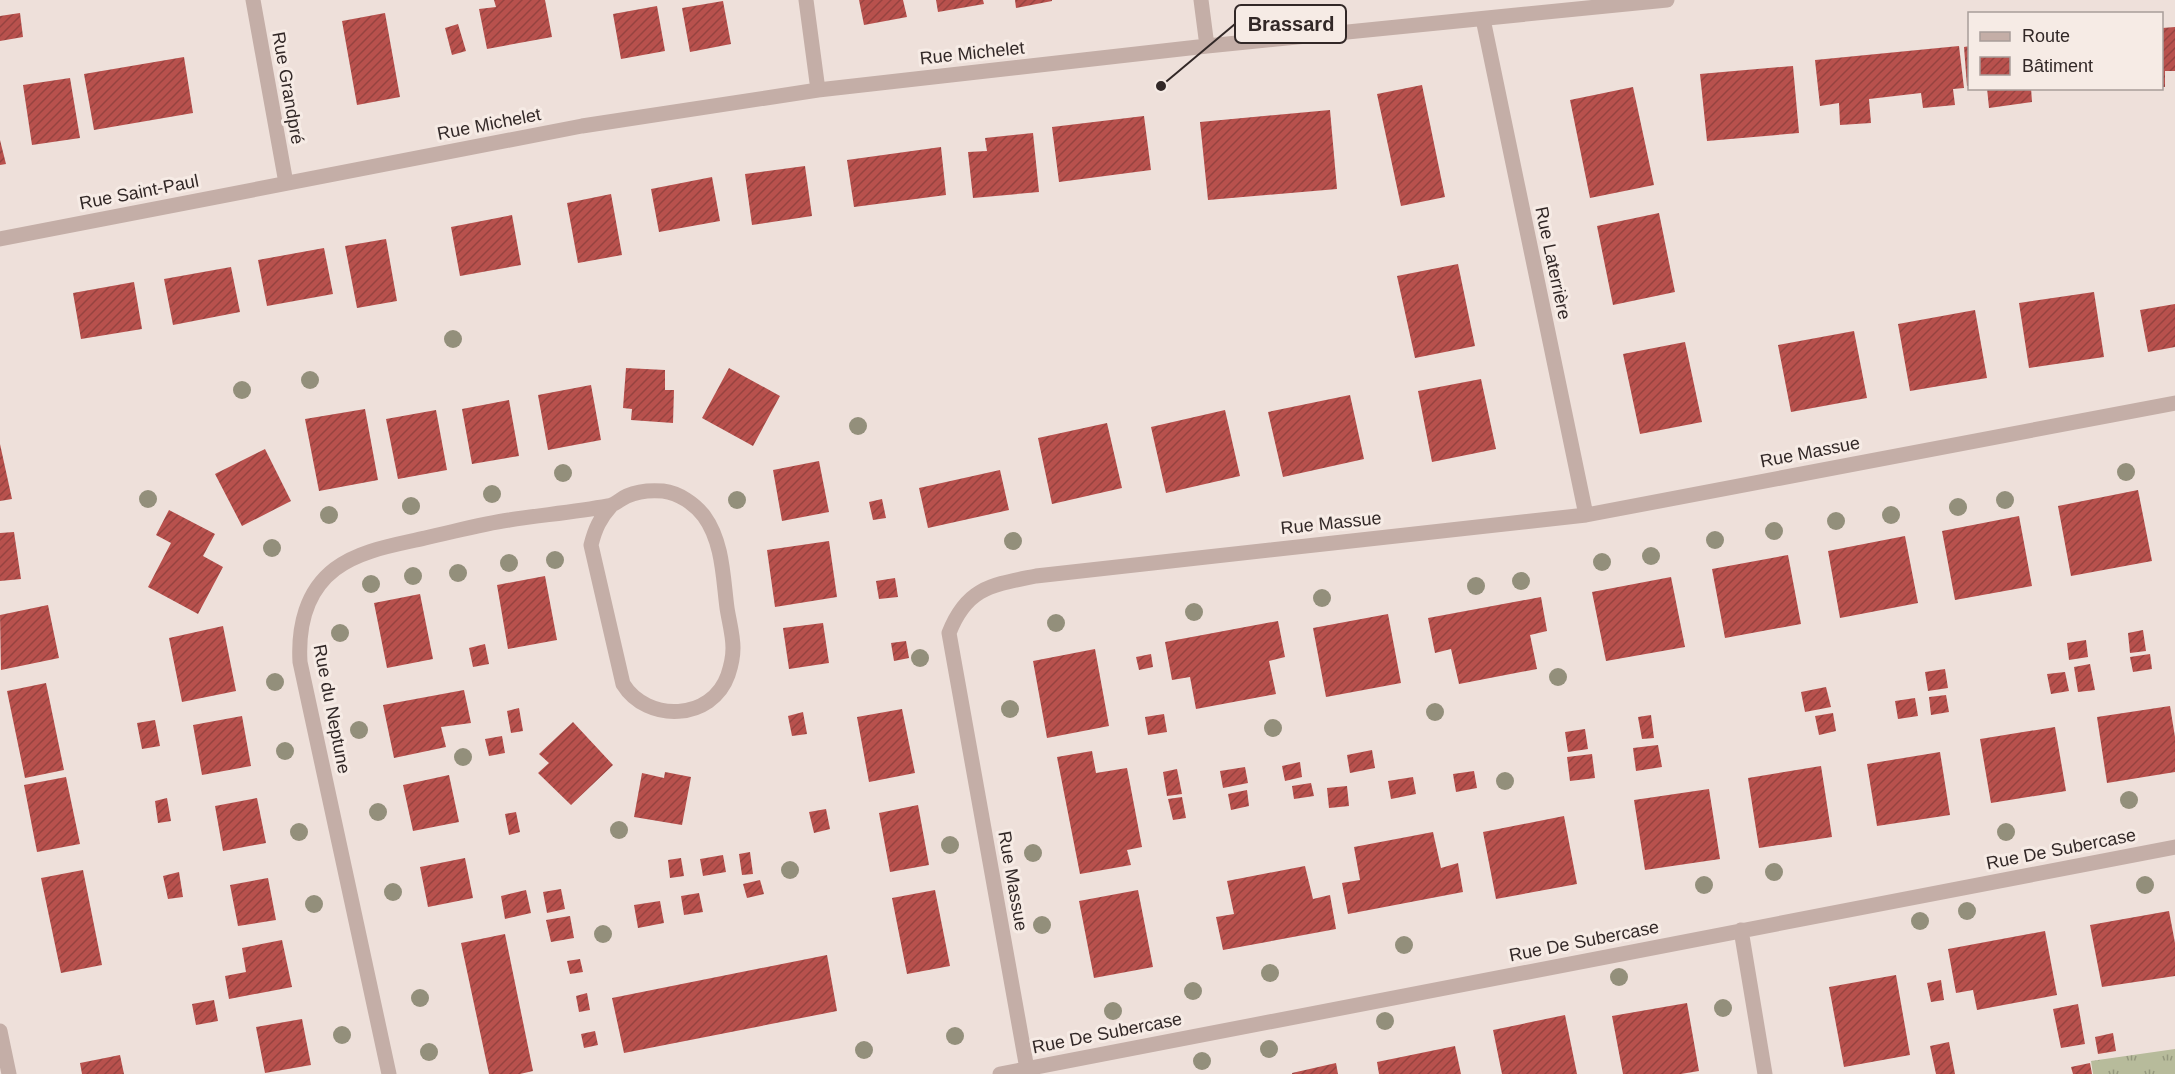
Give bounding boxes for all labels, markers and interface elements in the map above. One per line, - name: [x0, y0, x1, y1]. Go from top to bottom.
- callout: Brassard: [1235, 5, 1346, 43]
- legend: [1968, 12, 2163, 90]
- text: Brassard: [1248, 13, 1334, 35]
- text: Route: [2022, 26, 2070, 46]
- street label: Rue Grandpré: [268, 30, 308, 146]
- street label: Rue Michelet: [919, 38, 1025, 68]
- text: Bâtiment: [2022, 56, 2093, 76]
- street label: Rue Michelet: [436, 104, 542, 144]
- street label: Rue Saint-Paul: [78, 171, 200, 213]
- street label: Rue Laterrière: [1531, 205, 1575, 321]
- street label: Rue Massue: [1758, 433, 1862, 471]
- street label: Rue Massue: [1280, 508, 1382, 538]
- street label: Rue du Neptune: [310, 643, 354, 775]
- street label: Rue De Subercase: [1984, 825, 2138, 873]
- street label: Rue Massue: [994, 829, 1032, 933]
- street label: Rue De Subercase: [1507, 917, 1661, 965]
- street label: Rue De Subercase: [1030, 1009, 1184, 1057]

